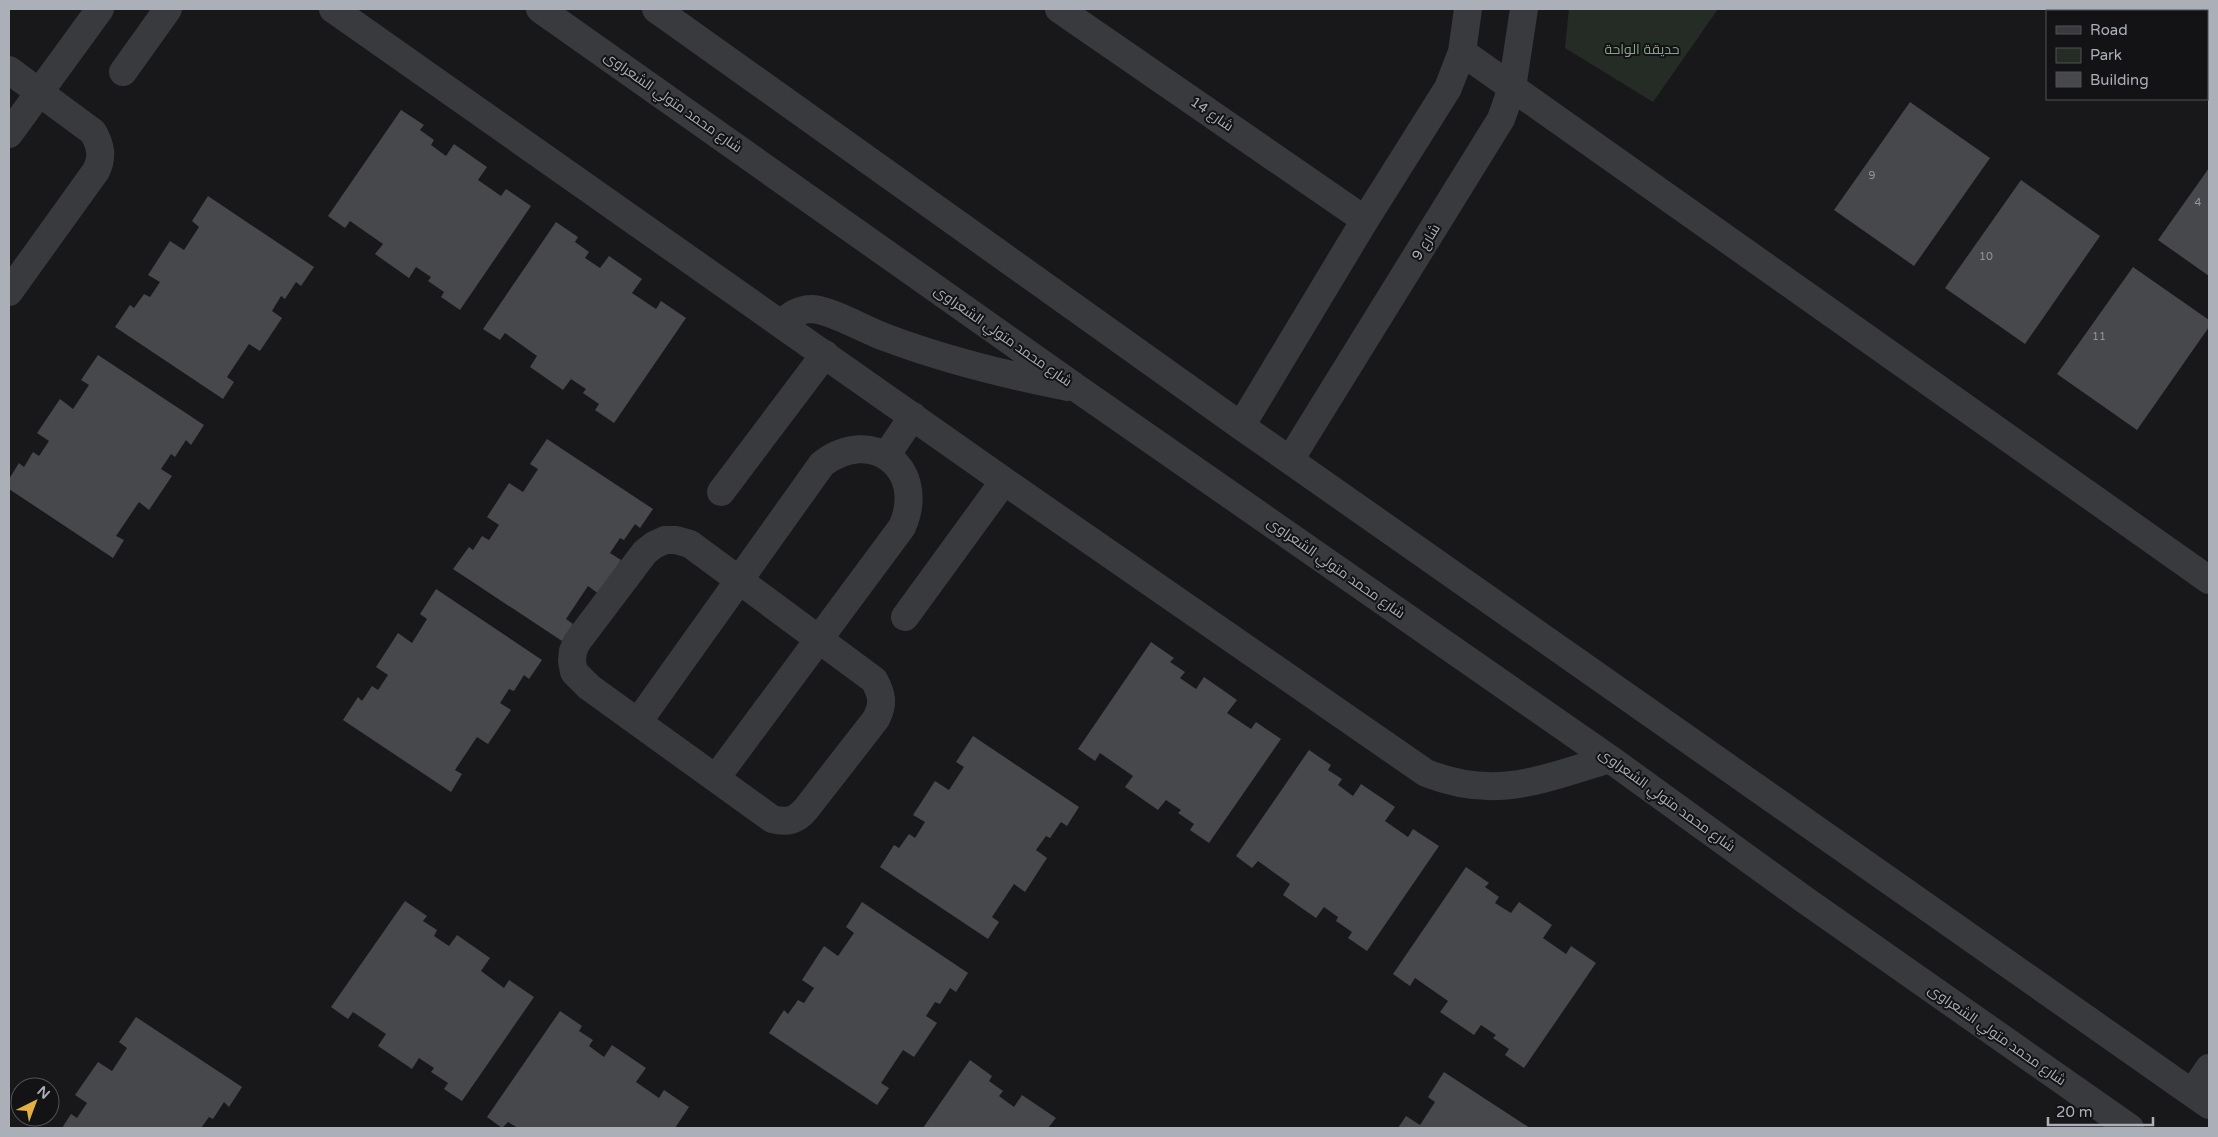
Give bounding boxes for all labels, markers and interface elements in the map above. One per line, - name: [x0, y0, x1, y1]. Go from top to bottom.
- legend: [2046, 10, 2208, 100]
- text: Road: [2090, 21, 2128, 39]
- park label: حديقة الواحة: [1604, 41, 1680, 58]
- text: Park: [2090, 46, 2122, 64]
- street label: شارع محمد متولي الشعراوى: [599, 48, 745, 159]
- text: Building: [2090, 71, 2149, 89]
- street label: شارع 14: [1187, 93, 1237, 135]
- house number: 9: [1869, 169, 1876, 182]
- house number: 4: [2195, 196, 2202, 209]
- street label: شارع 9: [1408, 221, 1444, 263]
- house number: 10: [1979, 250, 1993, 263]
- street label: شارع محمد متولي الشعراوى: [929, 282, 1075, 393]
- house number: 11: [2092, 330, 2106, 343]
- street label: شارع محمد متولي الشعراوى: [1262, 514, 1408, 625]
- street label: شارع محمد متولي الشعراوى: [1594, 745, 1739, 858]
- street label: شارع محمد متولي الشعراوى: [1923, 981, 2069, 1092]
- north arrow: [10, 1077, 60, 1127]
- text: N: [33, 1083, 53, 1103]
- scale bar: [2048, 1094, 2153, 1126]
- text: 20 m: [2056, 1103, 2093, 1121]

